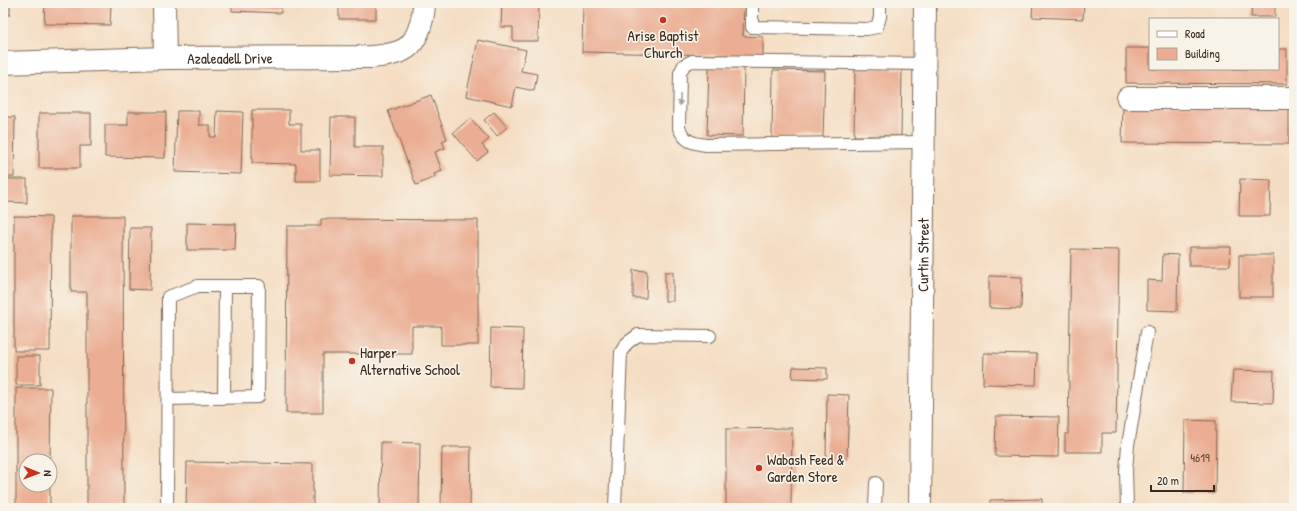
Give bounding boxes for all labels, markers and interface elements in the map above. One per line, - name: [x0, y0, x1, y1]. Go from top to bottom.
- marker: Arise Baptist Church: [658, 15, 668, 25]
- legend: [1149, 18, 1279, 70]
- place label: Arise Baptist Church: [627, 25, 699, 63]
- text: Road: [1185, 25, 1205, 42]
- text: Building: [1185, 45, 1220, 62]
- street label: Azaleadell Drive: [187, 47, 273, 68]
- one-way arrow: [677, 94, 683, 107]
- street label: Curtin Street: [912, 217, 933, 292]
- place label: Harper Alternative School: [360, 342, 460, 380]
- marker: Harper Alternative School: [347, 356, 357, 366]
- house number: 4619: [1190, 448, 1210, 466]
- place label: Wabash Feed & Garden Store: [767, 449, 845, 487]
- north arrow: [18, 453, 58, 493]
- marker: Wabash Feed & Garden Store: [754, 463, 764, 473]
- scale bar: [1151, 467, 1214, 493]
- text: N: [41, 470, 55, 476]
- text: 20 m: [1157, 472, 1179, 489]

